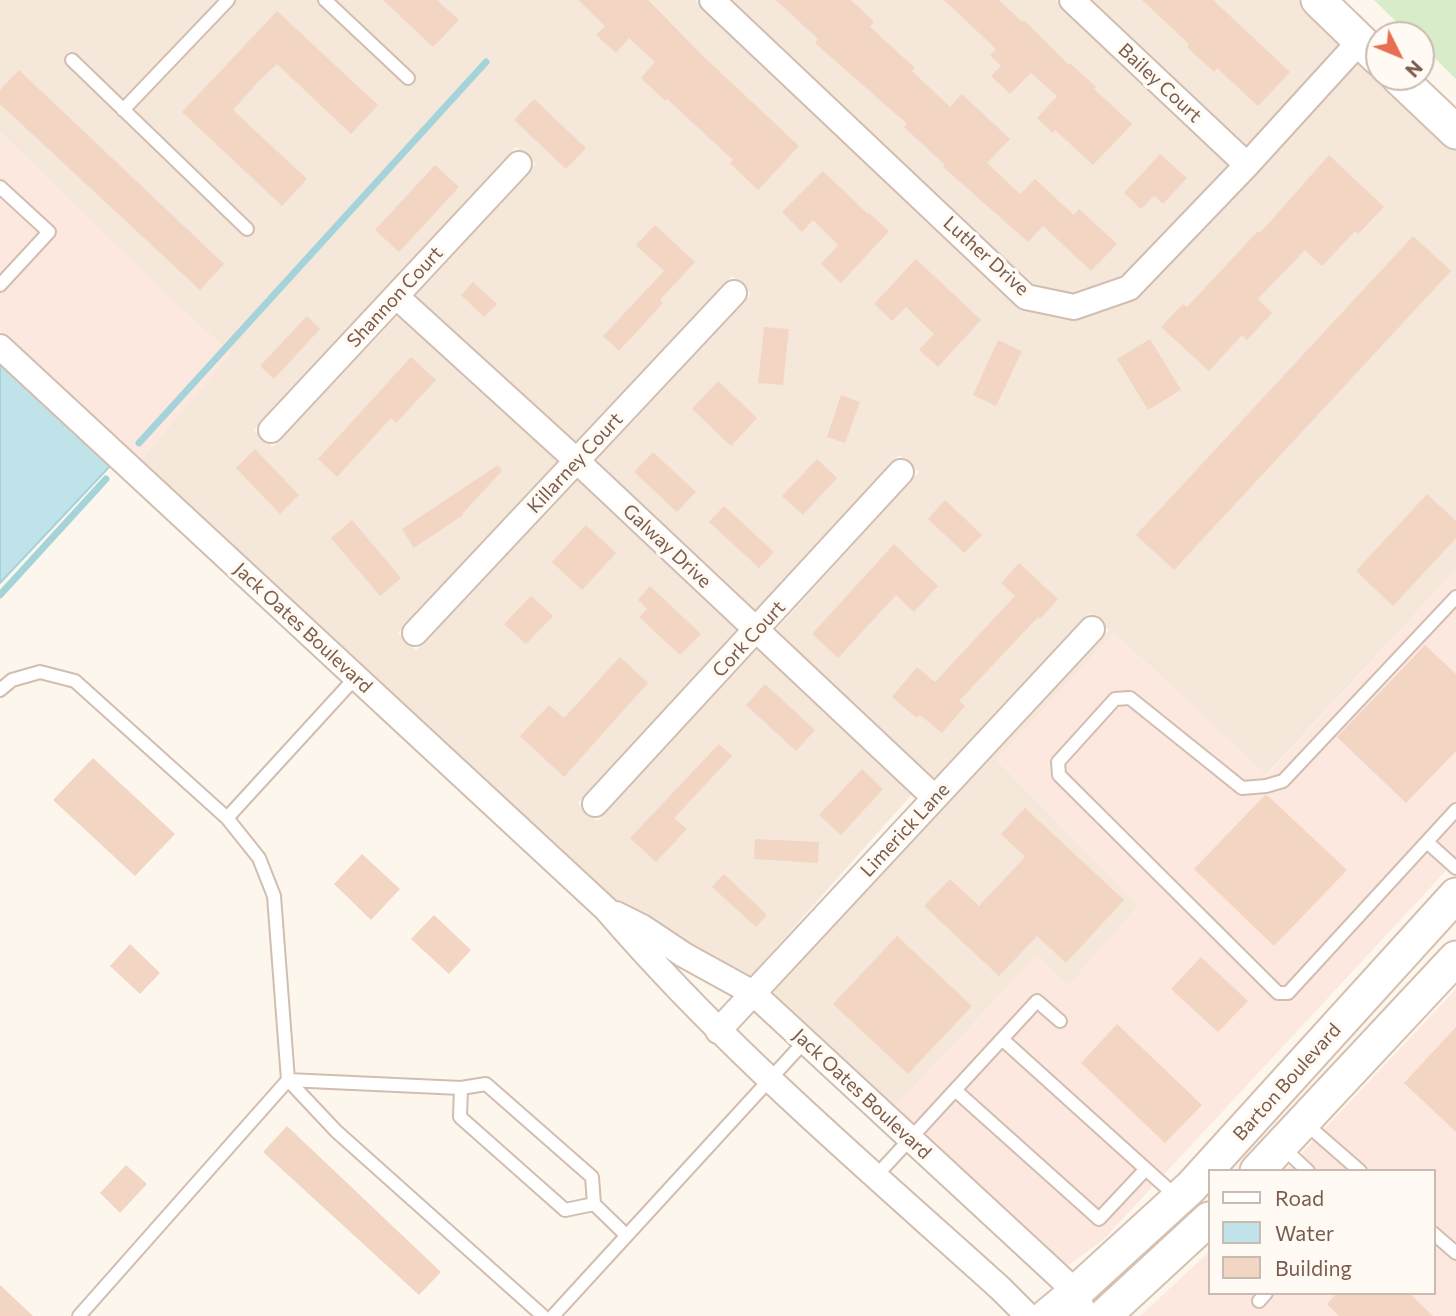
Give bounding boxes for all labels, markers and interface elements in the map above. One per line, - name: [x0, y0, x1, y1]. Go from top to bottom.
- north arrow: [1365, 21, 1435, 91]
- street label: Bailey Court: [1114, 39, 1206, 127]
- text: N: [1401, 56, 1428, 82]
- street label: Luther Drive: [938, 212, 1034, 300]
- street label: Shannon Court: [342, 242, 448, 352]
- street label: Killarney Court: [523, 408, 627, 518]
- street label: Galway Drive: [618, 499, 716, 593]
- street label: Jack Oates Boulevard: [229, 558, 377, 698]
- street label: Cork Court: [708, 596, 790, 682]
- street label: Limerick Lane: [856, 778, 954, 882]
- street label: Barton Boulevard: [1228, 1019, 1346, 1145]
- street label: Jack Oates Boulevard: [788, 1024, 936, 1164]
- legend: [1208, 1169, 1435, 1295]
- text: Road: [1275, 1185, 1324, 1210]
- text: Water: [1275, 1220, 1334, 1245]
- text: Building: [1275, 1255, 1352, 1280]

